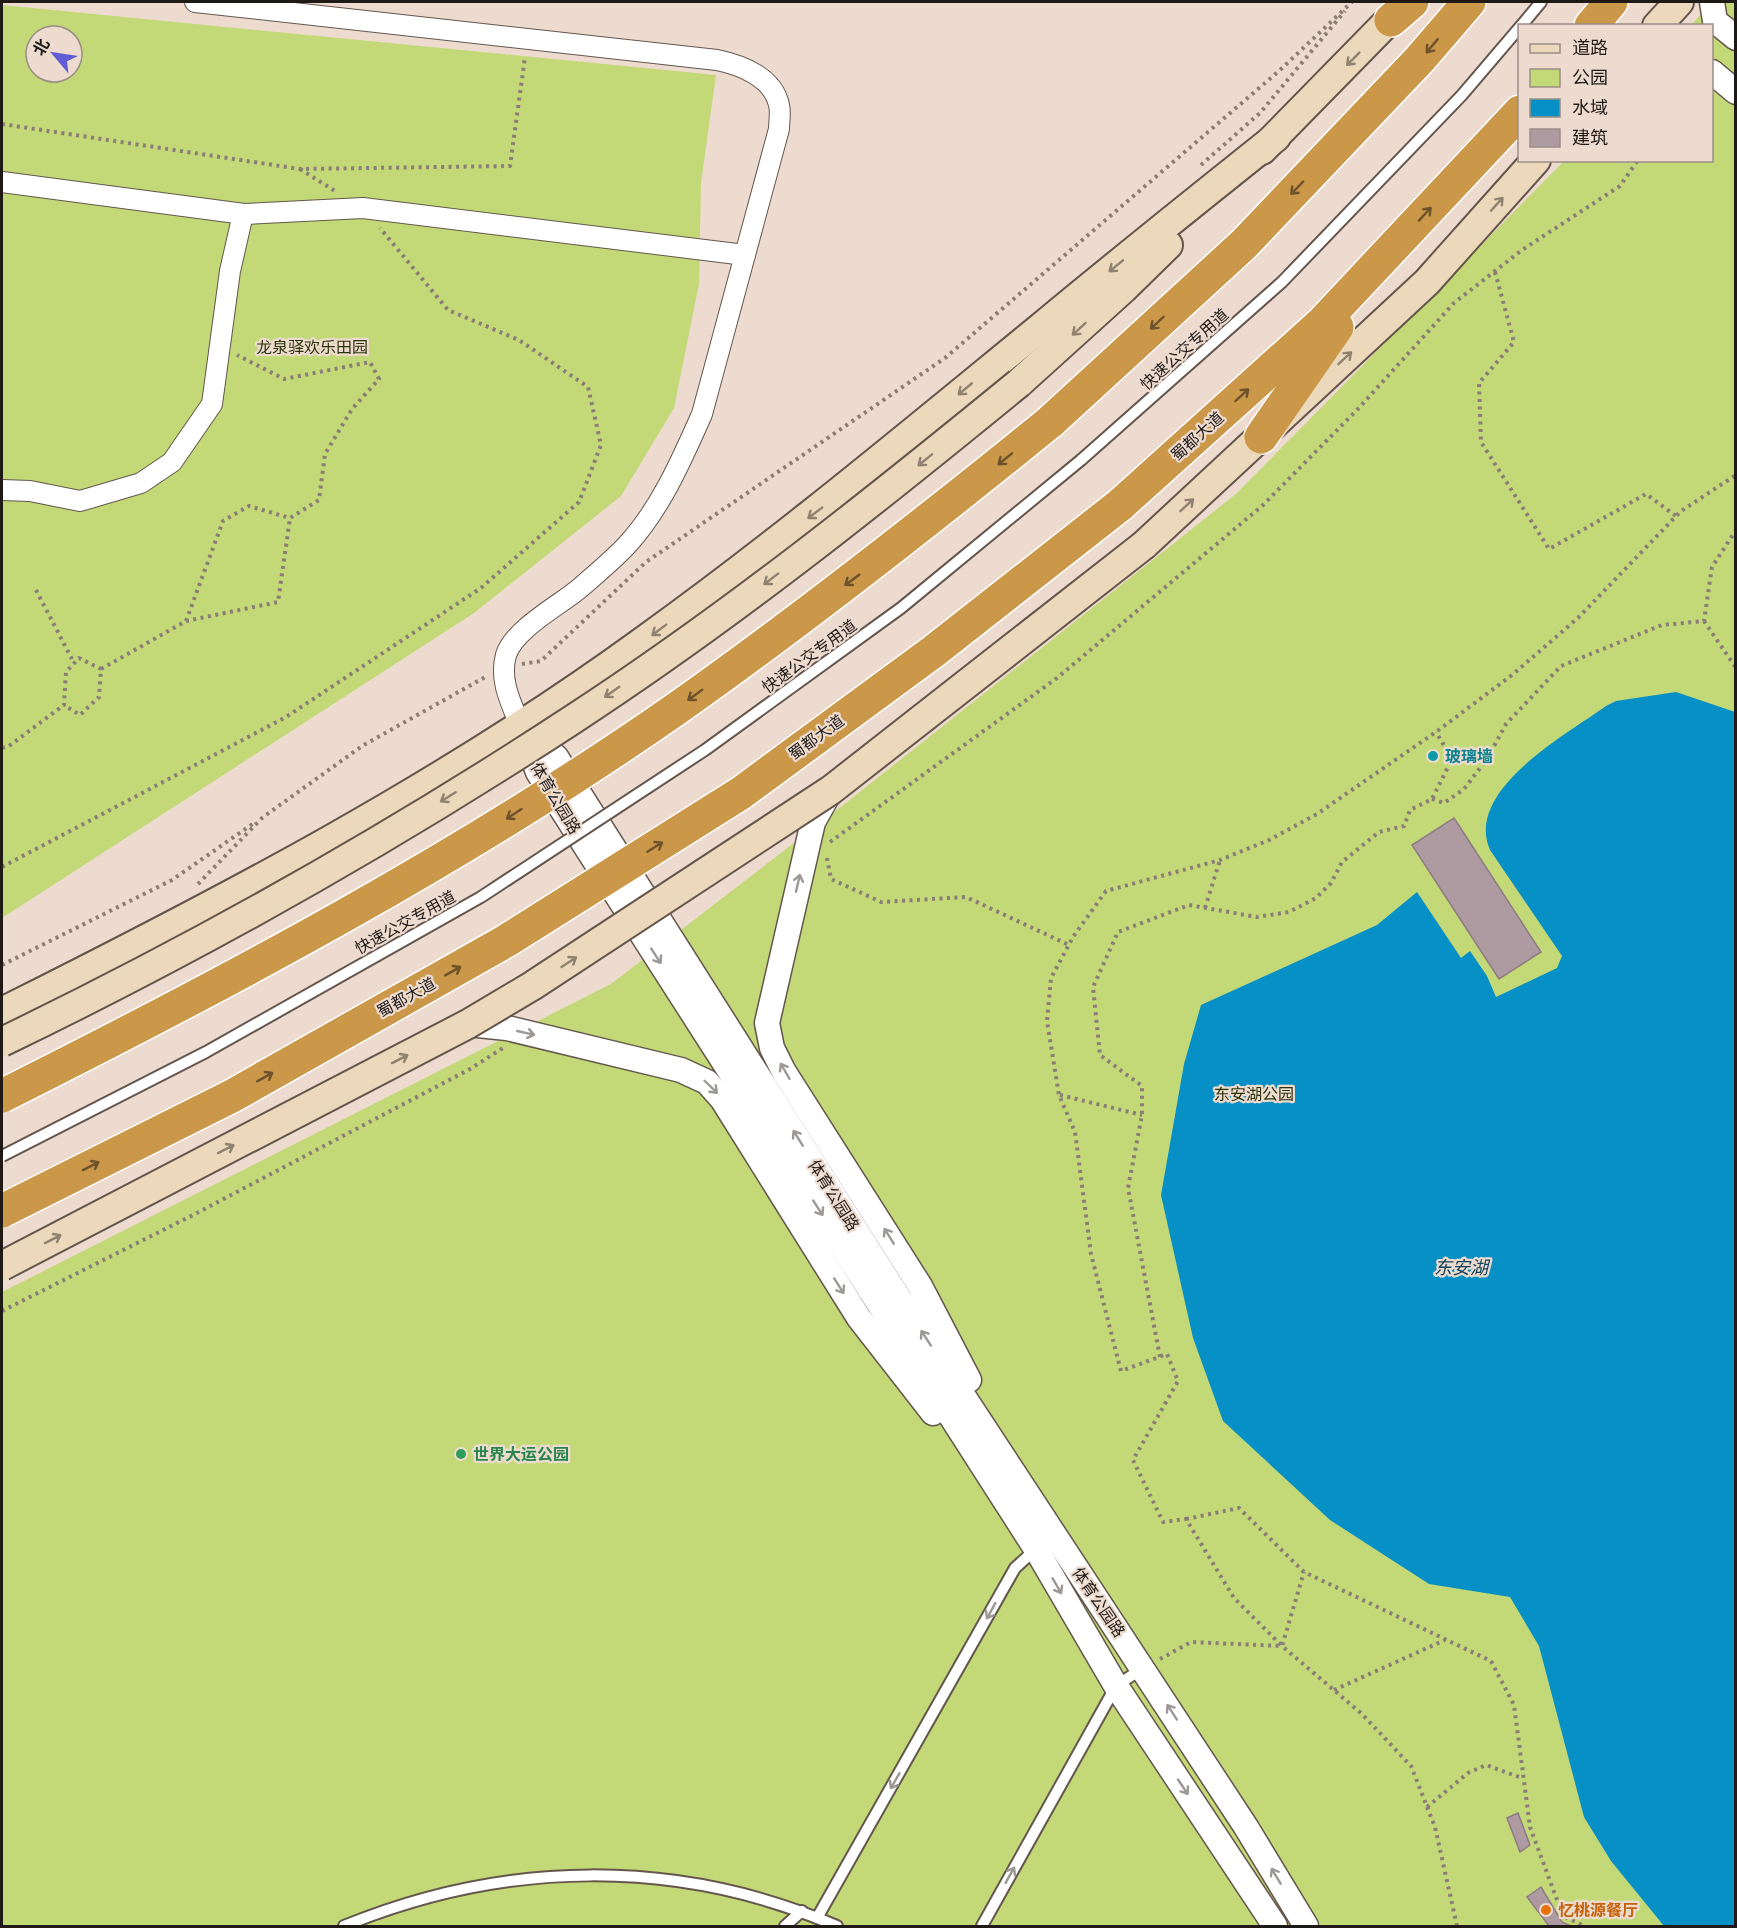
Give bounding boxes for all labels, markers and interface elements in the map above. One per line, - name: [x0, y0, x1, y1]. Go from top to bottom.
- north arrow: [24, 24, 84, 84]
- legend: [1518, 24, 1713, 162]
- text: 北: [29, 35, 54, 59]
- text: 道路: [1572, 37, 1608, 58]
- one-way arrow: [1425, 38, 1438, 54]
- one-way arrow: [1345, 52, 1360, 67]
- text: 公园: [1572, 67, 1608, 88]
- text: 水域: [1572, 97, 1608, 118]
- text: 建筑: [1572, 127, 1608, 148]
- one-way arrow: [1290, 180, 1305, 195]
- one-way arrow: [1490, 197, 1504, 212]
- one-way arrow: [1418, 207, 1432, 222]
- one-way arrow: [1109, 259, 1125, 272]
- street label: 快速公交专用道: [1136, 305, 1232, 394]
- one-way arrow: [1150, 316, 1165, 330]
- one-way arrow: [1072, 322, 1087, 336]
- park label: 龙泉驿欢乐田园: [256, 338, 368, 357]
- one-way arrow: [1338, 351, 1353, 365]
- one-way arrow: [958, 382, 973, 396]
- one-way arrow: [1234, 388, 1249, 402]
- street label: 蜀都大道: [1167, 408, 1227, 465]
- one-way arrow: [997, 452, 1013, 465]
- one-way arrow: [918, 453, 933, 467]
- one-way arrow: [1180, 498, 1195, 512]
- one-way arrow: [807, 507, 823, 519]
- one-way arrow: [763, 573, 779, 585]
- one-way arrow: [845, 574, 861, 587]
- street label: 快速公交专用道: [758, 616, 860, 697]
- one-way arrow: [651, 624, 667, 636]
- one-way arrow: [604, 686, 620, 698]
- one-way arrow: [687, 689, 703, 701]
- street label: 蜀都大道: [785, 711, 848, 764]
- place label: 玻璃墙: [1445, 747, 1493, 766]
- marker: 玻璃墙: [1426, 749, 1440, 763]
- street label: 体育公园路: [527, 759, 584, 837]
- one-way arrow: [439, 791, 456, 804]
- one-way arrow: [506, 808, 523, 820]
- one-way arrow: [646, 841, 663, 853]
- one-way arrow: [793, 874, 804, 894]
- street label: 快速公交专用道: [352, 887, 459, 958]
- one-way arrow: [650, 947, 662, 964]
- one-way arrow: [560, 956, 577, 969]
- one-way arrow: [444, 965, 461, 977]
- street label: 蜀都大道: [374, 974, 439, 1021]
- one-way arrow: [516, 1027, 535, 1039]
- one-way arrow: [390, 1053, 408, 1065]
- one-way arrow: [779, 1063, 790, 1081]
- one-way arrow: [256, 1071, 273, 1083]
- one-way arrow: [703, 1080, 718, 1095]
- park label: 东安湖公园: [1214, 1085, 1294, 1104]
- one-way arrow: [792, 1130, 805, 1147]
- one-way arrow: [217, 1143, 235, 1154]
- street label: 体育公园路: [804, 1156, 863, 1234]
- one-way arrow: [82, 1159, 100, 1171]
- one-way arrow: [813, 1199, 825, 1216]
- one-way arrow: [883, 1228, 895, 1245]
- one-way arrow: [44, 1233, 62, 1244]
- water label: 东安湖: [1434, 1257, 1491, 1278]
- one-way arrow: [833, 1277, 845, 1294]
- one-way arrow: [919, 1330, 931, 1347]
- place label: 世界大运公园: [473, 1445, 569, 1464]
- marker: 世界大运公园: [454, 1447, 468, 1461]
- street label: 体育公园路: [1068, 1564, 1129, 1641]
- one-way arrow: [1051, 1577, 1063, 1594]
- one-way arrow: [985, 1602, 997, 1619]
- one-way arrow: [1165, 1703, 1178, 1720]
- one-way arrow: [889, 1772, 901, 1789]
- one-way arrow: [1176, 1778, 1189, 1795]
- one-way arrow: [1005, 1867, 1016, 1885]
- one-way arrow: [1269, 1868, 1281, 1885]
- place label: 忆桃源餐厅: [1558, 1901, 1638, 1920]
- marker: 忆桃源餐厅: [1539, 1903, 1553, 1917]

